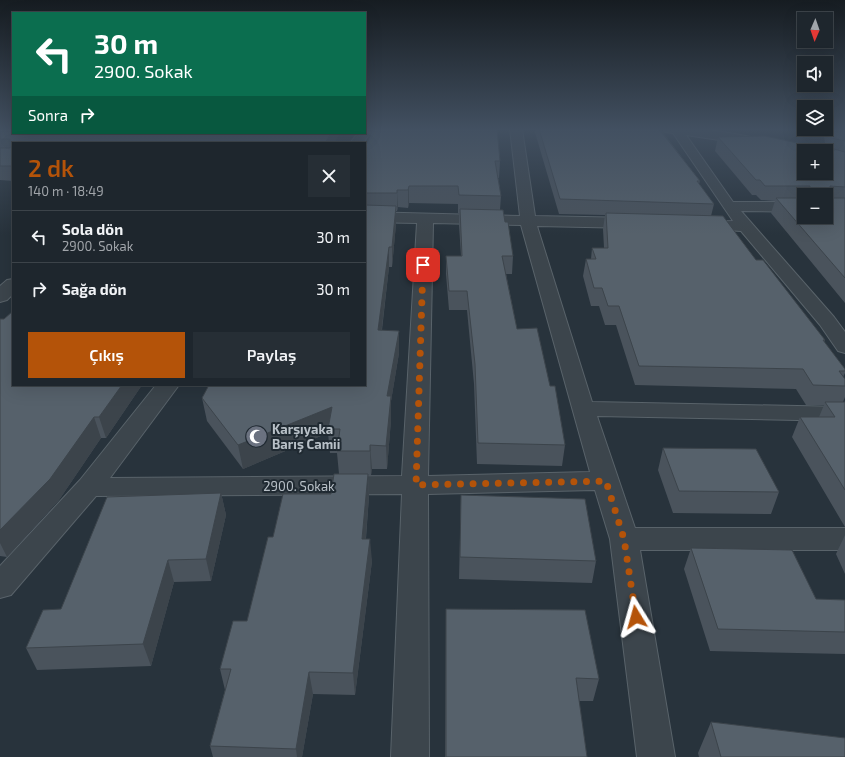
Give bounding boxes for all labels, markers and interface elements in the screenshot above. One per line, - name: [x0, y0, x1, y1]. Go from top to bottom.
- north arrow: [797, 12, 833, 48]
- map controls: [797, 12, 833, 224]
- text: 30 m: [94, 26, 158, 60]
- icon: left: [28, 28, 80, 80]
- button: sound: [797, 56, 833, 92]
- text: 2900. Sokak: [94, 60, 193, 82]
- button: layers: [797, 100, 833, 136]
- icon: right: [76, 104, 98, 126]
- text: Sonra: [28, 106, 68, 124]
- button: +: [797, 144, 833, 180]
- text: 2 dk: [28, 153, 74, 182]
- button: close: [308, 155, 350, 197]
- text: 140 m · 18:49: [28, 183, 104, 199]
- button: −: [797, 188, 833, 224]
- text: Sola dön: [62, 220, 123, 238]
- icon: left: [28, 226, 50, 248]
- text: 30 m: [316, 228, 350, 246]
- text: 2900. Sokak: [62, 238, 133, 254]
- pin: [406, 248, 440, 282]
- icon: arrive: [412, 254, 434, 276]
- icon: right: [28, 278, 50, 300]
- text: Sağa dön: [62, 280, 127, 298]
- text: 30 m: [316, 280, 350, 298]
- button: Çıkış: [28, 332, 185, 378]
- button: Paylaş: [193, 332, 350, 378]
- place label: Karşıyaka Barış Camii: [272, 421, 340, 453]
- mosque icon: Karşıyaka Barış Camii: [244, 423, 270, 449]
- street label: 2900. Sokak: [263, 478, 335, 494]
- position arrow: [615, 596, 657, 638]

